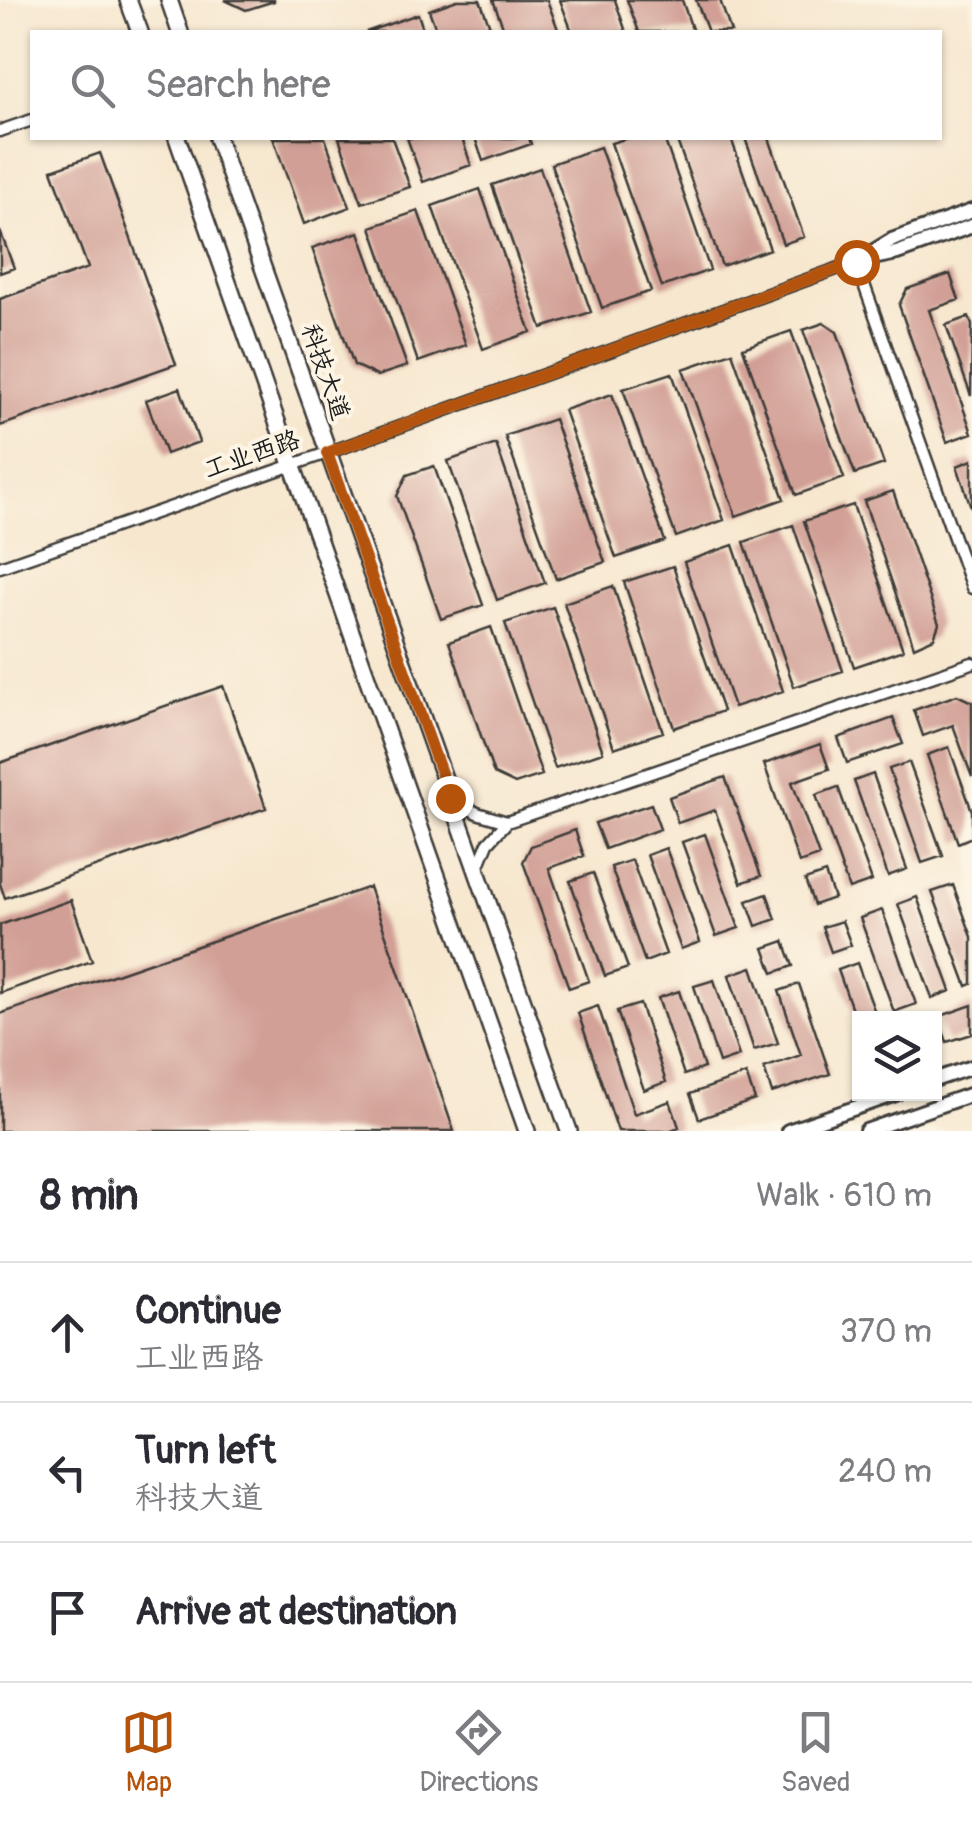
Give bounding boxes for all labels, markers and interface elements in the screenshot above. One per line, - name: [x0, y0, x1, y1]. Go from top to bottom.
- search box: [30, 30, 942, 140]
- icon: search: [65, 58, 120, 113]
- text: Search here: [145, 61, 331, 109]
- route start: [834, 240, 880, 286]
- street label: 科技大道: [294, 320, 356, 424]
- street label: 工业西路: [200, 424, 304, 486]
- route end: [428, 776, 474, 822]
- map controls: [852, 1011, 942, 1101]
- button: layers: [852, 1011, 942, 1101]
- text: 8 min: [40, 1170, 138, 1222]
- text: Walk · 610 m: [756, 1176, 932, 1216]
- text: Continue: [135, 1287, 281, 1335]
- icon: ahead: [40, 1305, 95, 1360]
- text: 370 m: [840, 1312, 932, 1352]
- text: 工业西路: [135, 1338, 263, 1378]
- text: Turn left: [135, 1427, 276, 1475]
- icon: left: [40, 1445, 95, 1500]
- text: 240 m: [838, 1452, 932, 1492]
- text: 科技大道: [135, 1478, 263, 1518]
- icon: arrive: [40, 1585, 95, 1640]
- text: Arrive at destination: [135, 1588, 457, 1636]
- tab: Map: [121, 1705, 176, 1800]
- tab: Directions: [419, 1705, 538, 1800]
- tab: Saved: [781, 1705, 851, 1800]

